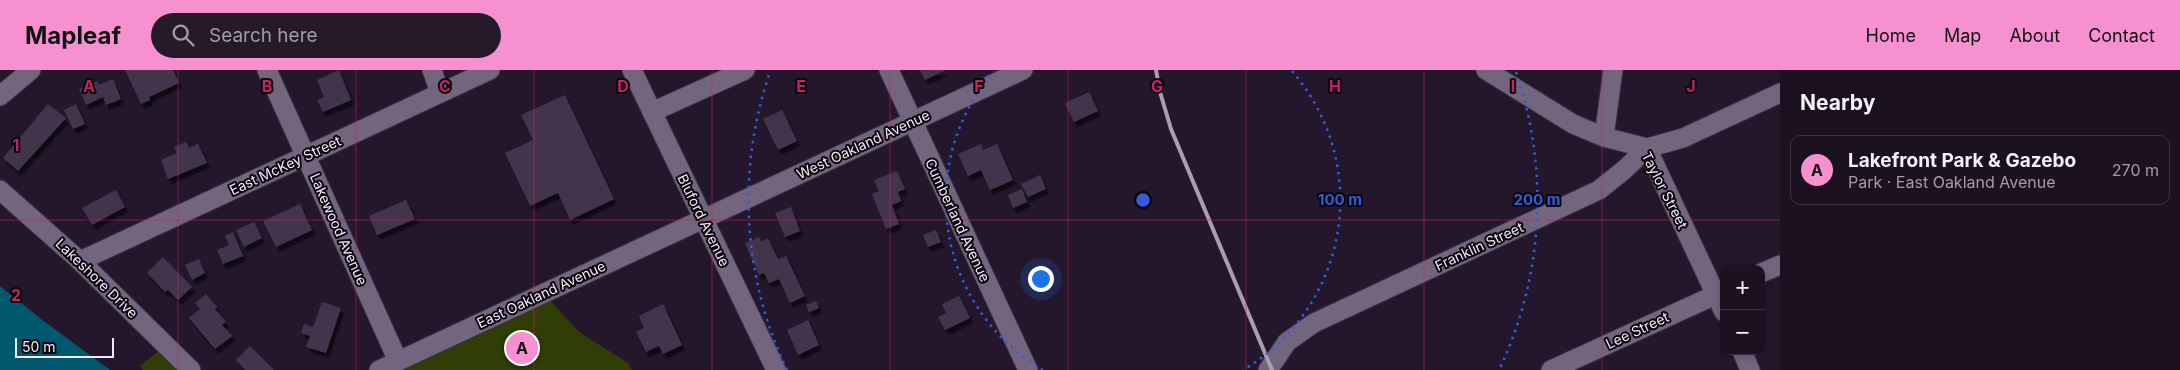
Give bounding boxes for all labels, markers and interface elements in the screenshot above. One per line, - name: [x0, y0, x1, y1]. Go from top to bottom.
- search box: [151, 13, 501, 58]
- text: Mapleaf: [25, 21, 121, 50]
- icon: search: [169, 21, 197, 49]
- text: Search here: [209, 24, 318, 47]
- text: Home: [1866, 25, 1916, 46]
- text: Map: [1944, 25, 1981, 46]
- text: About: [2009, 25, 2060, 46]
- text: Contact: [2088, 25, 2155, 46]
- text: A: [83, 76, 95, 96]
- text: B: [262, 76, 272, 96]
- text: C: [439, 76, 451, 96]
- text: D: [617, 76, 629, 96]
- text: E: [796, 76, 806, 96]
- text: F: [974, 76, 984, 96]
- text: G: [1151, 76, 1163, 96]
- text: H: [1329, 76, 1341, 96]
- text: I: [1511, 76, 1515, 96]
- text: J: [1686, 76, 1696, 96]
- text: Nearby: [1800, 90, 1875, 115]
- street label: West Oakland Avenue: [794, 106, 932, 182]
- street label: East McKey Street: [227, 132, 344, 198]
- text: 1: [13, 135, 19, 155]
- street label: Taylor Street: [1638, 149, 1692, 232]
- text: Lakefront Park & Gazebo: [1848, 149, 2076, 172]
- street label: Cumberland Avenue: [922, 156, 994, 284]
- text: A: [1811, 160, 1823, 180]
- text: 270 m: [2112, 160, 2159, 180]
- street label: Lakewood Avenue: [307, 170, 371, 288]
- street label: Bluford Avenue: [674, 171, 734, 269]
- text: Park · East Oakland Avenue: [1848, 172, 2055, 192]
- text: 100 m: [1318, 190, 1362, 209]
- text: 200 m: [1514, 190, 1560, 209]
- centre of rings: [1134, 191, 1152, 209]
- street label: Franklin Street: [1432, 218, 1526, 274]
- street label: Lakeshore Drive: [53, 235, 141, 321]
- street label: East Oakland Avenue: [474, 257, 608, 331]
- map controls: [1720, 265, 1765, 355]
- button: +: [1720, 265, 1765, 310]
- your location: [1028, 266, 1054, 292]
- text: 2: [11, 285, 21, 305]
- street label: Lee Street: [1603, 308, 1672, 352]
- button: −: [1720, 310, 1765, 355]
- pin: A: [506, 329, 538, 367]
- scale bar: [15, 335, 114, 358]
- text: 50 m: [22, 338, 56, 355]

